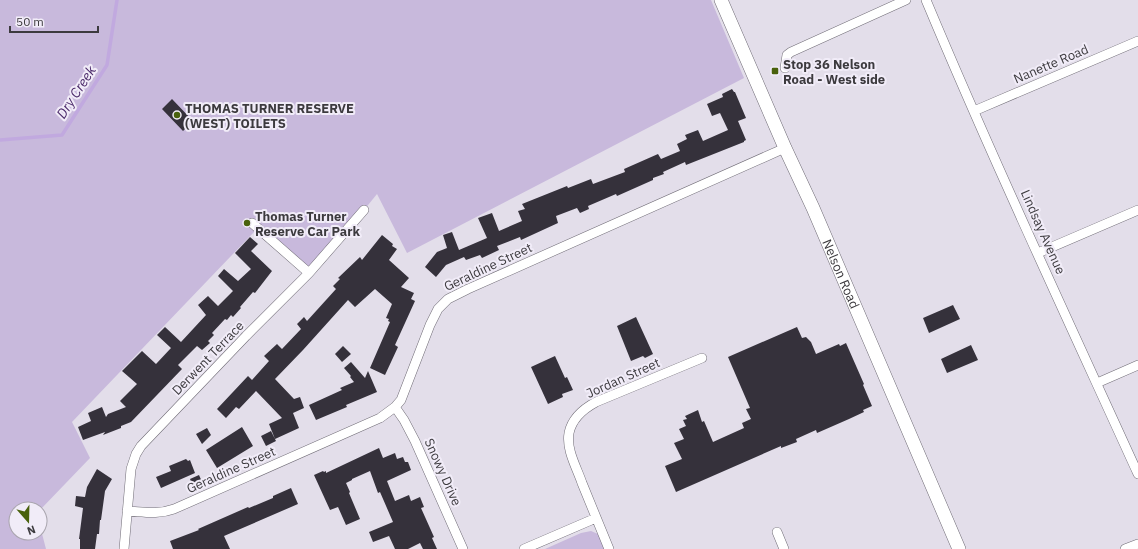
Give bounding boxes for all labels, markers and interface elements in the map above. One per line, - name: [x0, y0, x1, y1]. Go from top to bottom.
- scale bar: [10, 8, 98, 34]
- text: 50 m: [16, 14, 44, 29]
- street label: Nanette Road: [1011, 41, 1091, 87]
- place label: Stop 36 Nelson Road - West side: [783, 56, 885, 88]
- water label: Dry Creek: [52, 62, 100, 122]
- marker: Stop 36 Nelson Road - West side: [770, 66, 780, 76]
- place label: THOMAS TURNER RESERVE (WEST) TOILETS: [185, 100, 354, 132]
- marker: THOMAS TURNER RESERVE (WEST) TOILETS: [172, 110, 182, 120]
- street label: Lindsay Avenue: [1017, 187, 1069, 277]
- place label: Thomas Turner Reserve Car Park: [255, 208, 361, 240]
- marker: Thomas Turner Reserve Car Park: [242, 218, 252, 228]
- street label: Nelson Road: [819, 236, 864, 311]
- street label: Geraldine Street: [441, 239, 535, 295]
- street label: Derwent Terrace: [168, 317, 248, 399]
- street label: Jordan Street: [583, 354, 663, 402]
- street label: Snowy Drive: [421, 436, 465, 508]
- street label: Geraldine Street: [184, 443, 278, 497]
- north arrow: [8, 501, 48, 541]
- text: N: [25, 522, 38, 538]

